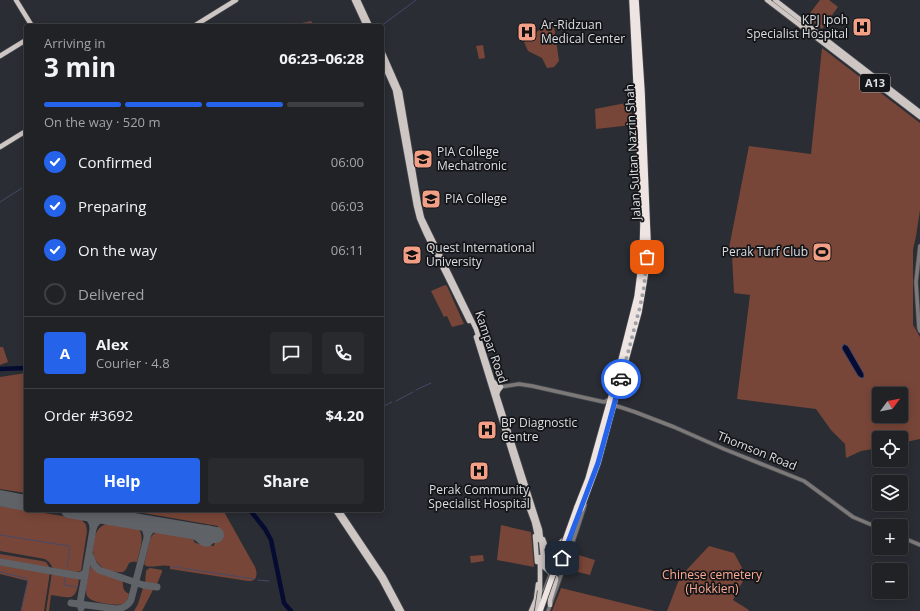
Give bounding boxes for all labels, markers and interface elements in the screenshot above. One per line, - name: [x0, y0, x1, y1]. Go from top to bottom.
- place label: KPJ Ipoh Specialist Hospital: [747, 11, 848, 42]
- place label: Ar-Ridzuan Medical Center: [541, 16, 625, 47]
- hospital icon: KPJ Ipoh Specialist Hospital: [851, 16, 873, 38]
- hospital icon: Ar-Ridzuan Medical Center: [516, 21, 538, 43]
- text: Arriving in: [44, 34, 106, 52]
- text: 06:23–06:28: [279, 48, 364, 68]
- text: 3 min: [44, 49, 116, 85]
- road number: A13: [860, 74, 890, 92]
- street label: Jalan Sultan Nazrin Shah: [620, 84, 645, 221]
- text: On the way · 520 m: [44, 113, 160, 131]
- place label: PIA College Mechatronic: [437, 143, 507, 174]
- school or university icon: PIA College Mechatronic: [412, 148, 434, 170]
- icon: check: [44, 151, 66, 173]
- text: Confirmed: [78, 152, 152, 172]
- text: 06:00: [331, 153, 364, 171]
- school or university icon: PIA College: [420, 188, 442, 210]
- place label: PIA College: [445, 190, 507, 207]
- icon: check: [44, 195, 66, 217]
- text: Preparing: [78, 196, 146, 216]
- text: 06:03: [331, 197, 364, 215]
- icon: check: [44, 239, 66, 261]
- place label: Quest International University: [426, 239, 535, 270]
- text: On the way: [78, 240, 157, 260]
- pin: [630, 240, 664, 274]
- text: 06:11: [331, 241, 364, 259]
- sports icon: Perak Turf Club: [811, 241, 833, 263]
- place label: Perak Turf Club: [722, 243, 808, 260]
- school or university icon: Quest International University: [401, 244, 423, 266]
- icon: bag: [636, 246, 658, 268]
- text: Delivered: [78, 284, 145, 304]
- street label: Kampar Road: [471, 308, 512, 385]
- button: chat: [270, 332, 312, 374]
- button: phone: [322, 332, 364, 374]
- text: Alex: [96, 334, 128, 354]
- text: A: [60, 343, 70, 363]
- text: Courier · 4.8: [96, 354, 170, 372]
- courier: [601, 359, 641, 399]
- icon: car: [610, 368, 632, 390]
- north arrow: [872, 387, 908, 423]
- map controls: [872, 387, 908, 599]
- text: Order #3692: [44, 405, 133, 425]
- text: $4.20: [325, 405, 364, 425]
- place label: BP Diagnostic Centre: [501, 414, 578, 445]
- hospital icon: BP Diagnostic Centre: [476, 419, 498, 441]
- street label: Thomson Road: [715, 427, 799, 474]
- button: locate: [872, 431, 908, 467]
- button: Help: [44, 458, 200, 504]
- button: Share: [208, 458, 364, 504]
- hospital icon: Perak Community Specialist Hospital: [468, 460, 490, 482]
- button: layers: [872, 475, 908, 511]
- place label: Perak Community Specialist Hospital: [428, 481, 530, 512]
- button: +: [872, 519, 908, 555]
- pin: [545, 541, 579, 575]
- icon: home: [551, 547, 573, 569]
- button: −: [872, 563, 908, 599]
- park label: Chinese cemetery (Hokkien): [662, 566, 763, 597]

